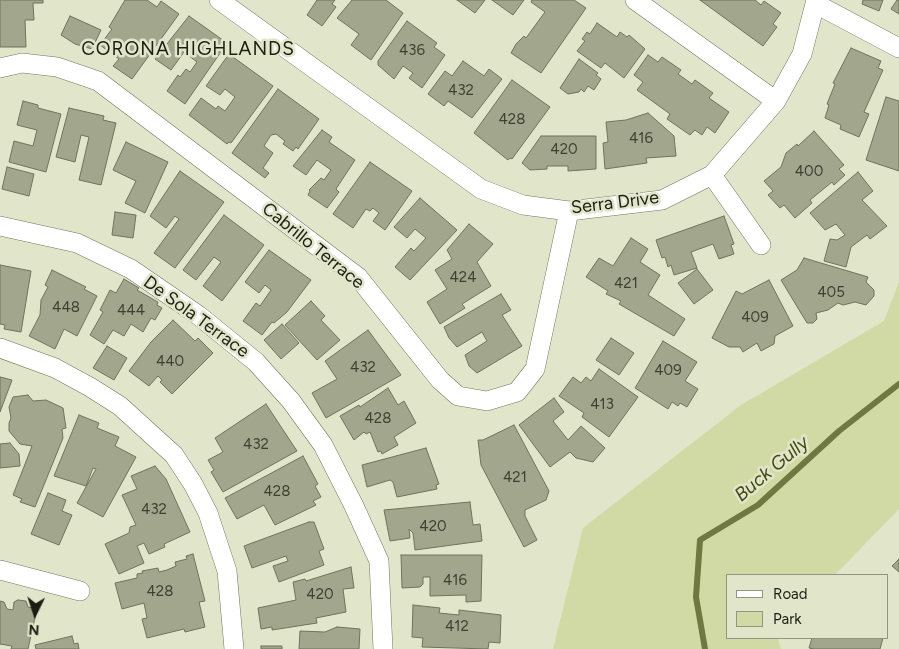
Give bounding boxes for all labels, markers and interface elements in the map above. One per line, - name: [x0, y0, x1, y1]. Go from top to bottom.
- district label: CORONA HIGHLANDS: [79, 38, 297, 60]
- house number: 436: [399, 42, 425, 60]
- house number: 432: [448, 82, 474, 100]
- house number: 428: [499, 111, 525, 129]
- house number: 416: [629, 130, 653, 148]
- house number: 420: [550, 141, 578, 159]
- house number: 400: [795, 163, 823, 181]
- street label: Serra Drive: [570, 187, 660, 219]
- street label: Cabrillo Terrace: [257, 198, 369, 294]
- house number: 424: [449, 269, 477, 287]
- street label: De Sola Terrace: [139, 271, 253, 363]
- house number: 421: [614, 275, 638, 293]
- house number: 405: [817, 284, 845, 302]
- house number: 448: [52, 299, 80, 317]
- house number: 444: [117, 302, 145, 320]
- house number: 409: [741, 309, 769, 327]
- house number: 440: [156, 353, 184, 371]
- house number: 432: [350, 359, 376, 377]
- house number: 409: [654, 362, 682, 380]
- house number: 413: [590, 396, 614, 414]
- house number: 428: [365, 410, 391, 428]
- water label: Buck Gully: [730, 431, 814, 507]
- house number: 432: [243, 436, 269, 454]
- house number: 421: [503, 469, 527, 487]
- house number: 428: [264, 483, 290, 501]
- house number: 432: [141, 501, 167, 519]
- house number: 420: [419, 518, 447, 536]
- house number: 416: [443, 572, 467, 590]
- legend: [726, 574, 889, 639]
- house number: 428: [147, 583, 173, 601]
- text: Road: [773, 585, 808, 603]
- house number: 420: [306, 586, 334, 604]
- north arrow: [10, 589, 60, 639]
- text: Park: [773, 610, 802, 628]
- house number: 412: [445, 618, 469, 636]
- text: N: [28, 621, 40, 638]

